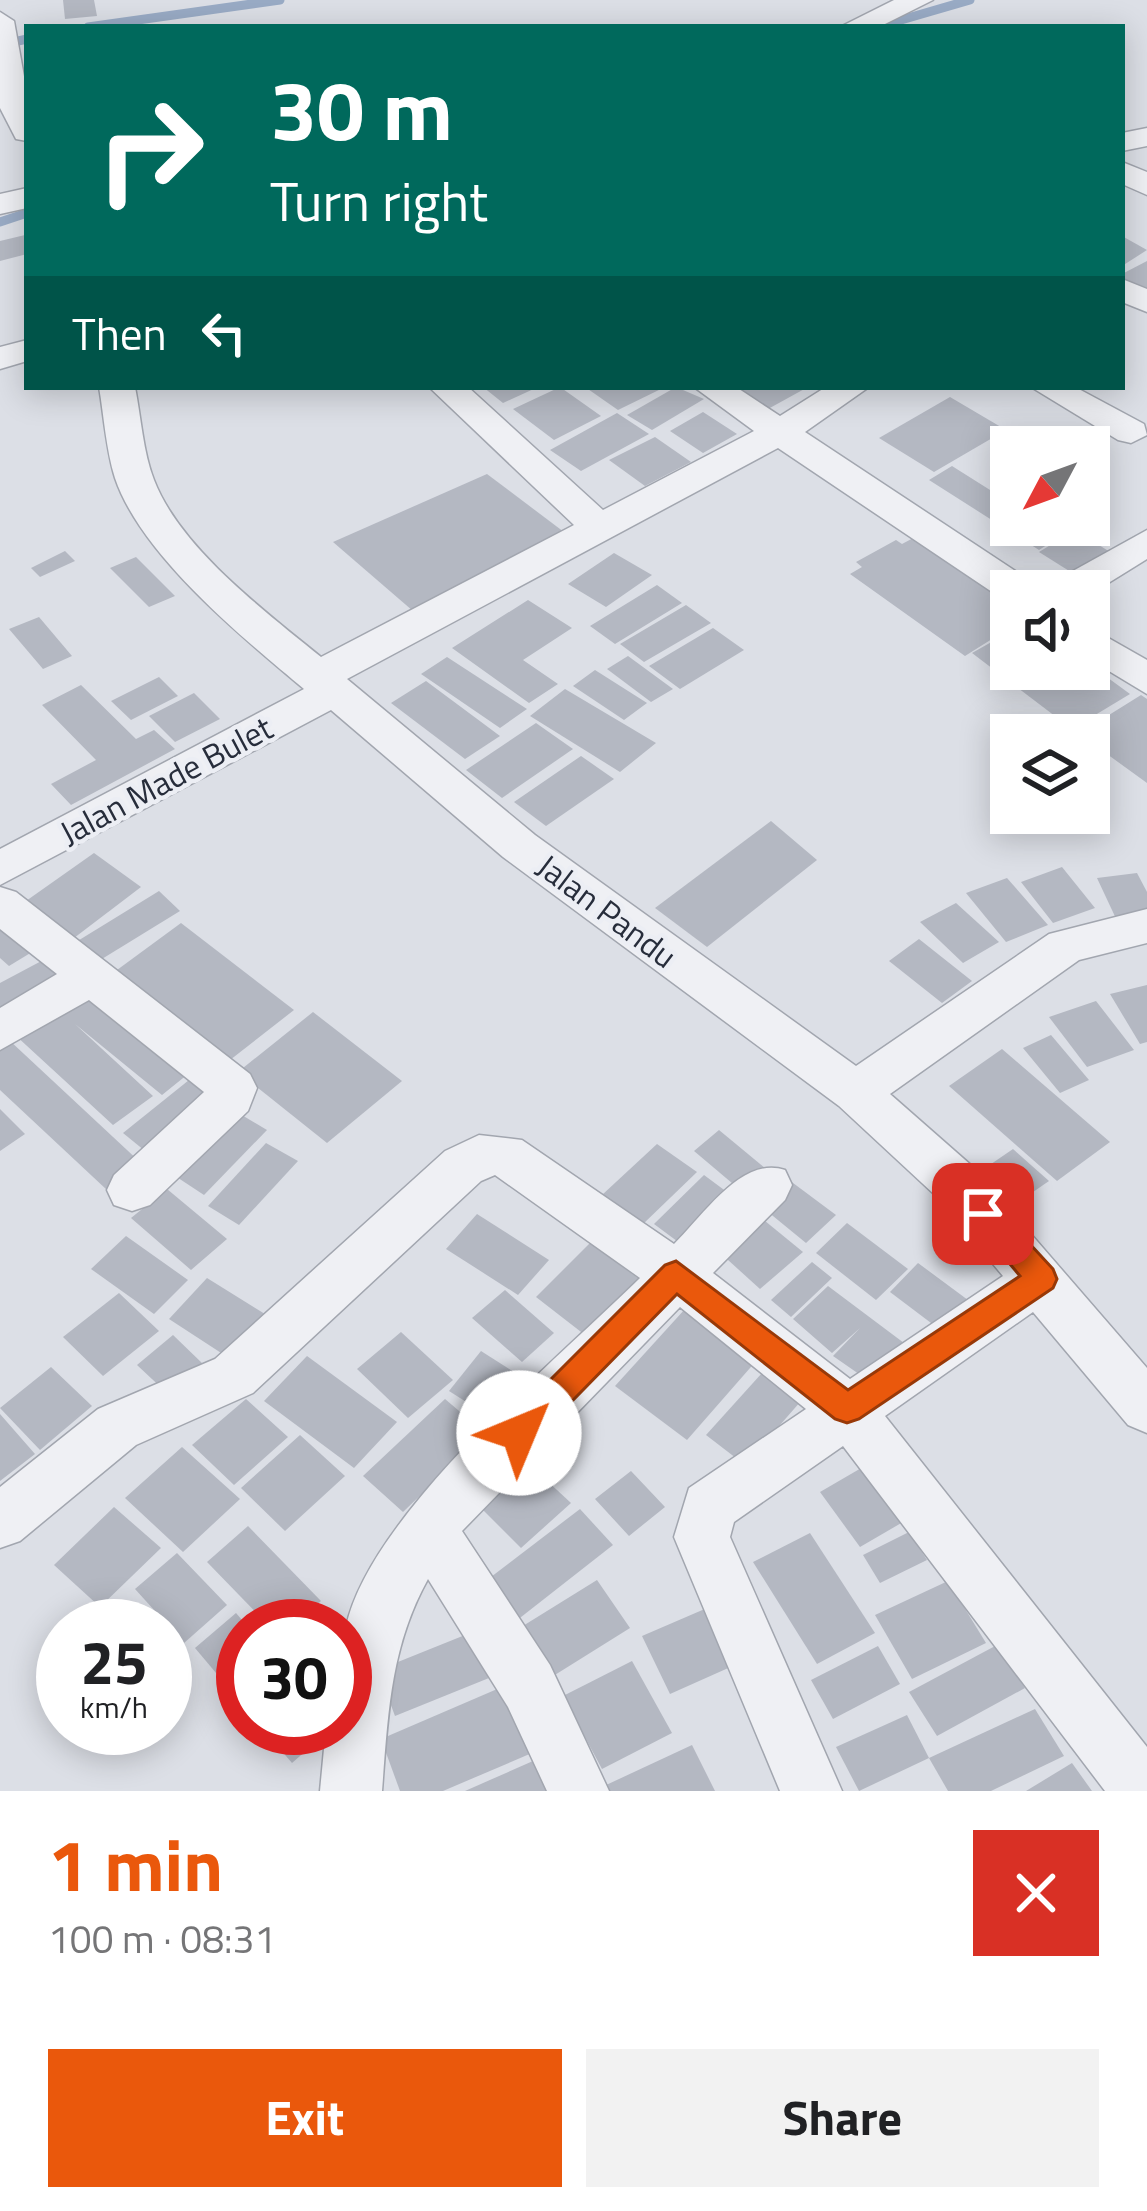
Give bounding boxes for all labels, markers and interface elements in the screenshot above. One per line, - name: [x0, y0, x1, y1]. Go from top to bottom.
- text: 30 m: [270, 45, 453, 173]
- icon: right: [72, 72, 228, 228]
- text: Turn right: [270, 160, 488, 242]
- text: Then: [72, 299, 167, 367]
- icon: left: [191, 300, 257, 366]
- north arrow: [990, 426, 1110, 546]
- map controls: [990, 426, 1110, 834]
- button: sound: [990, 570, 1110, 690]
- street label: Jalan Made Bulet: [51, 703, 282, 857]
- button: layers: [990, 714, 1110, 834]
- street label: Jalan Pandu: [527, 842, 687, 980]
- pin: [932, 1163, 1034, 1265]
- icon: arrive: [950, 1181, 1016, 1247]
- position arrow: [456, 1370, 582, 1496]
- speed limit sign: 30: [216, 1599, 372, 1755]
- text: 25: [80, 1616, 148, 1707]
- text: km/h: [80, 1684, 148, 1730]
- text: 1 min: [48, 1809, 223, 1919]
- button: close: [973, 1830, 1099, 1956]
- text: 100 m · 08:31: [48, 1909, 276, 1968]
- button: Exit: [48, 2049, 562, 2187]
- button: Share: [586, 2049, 1099, 2187]

